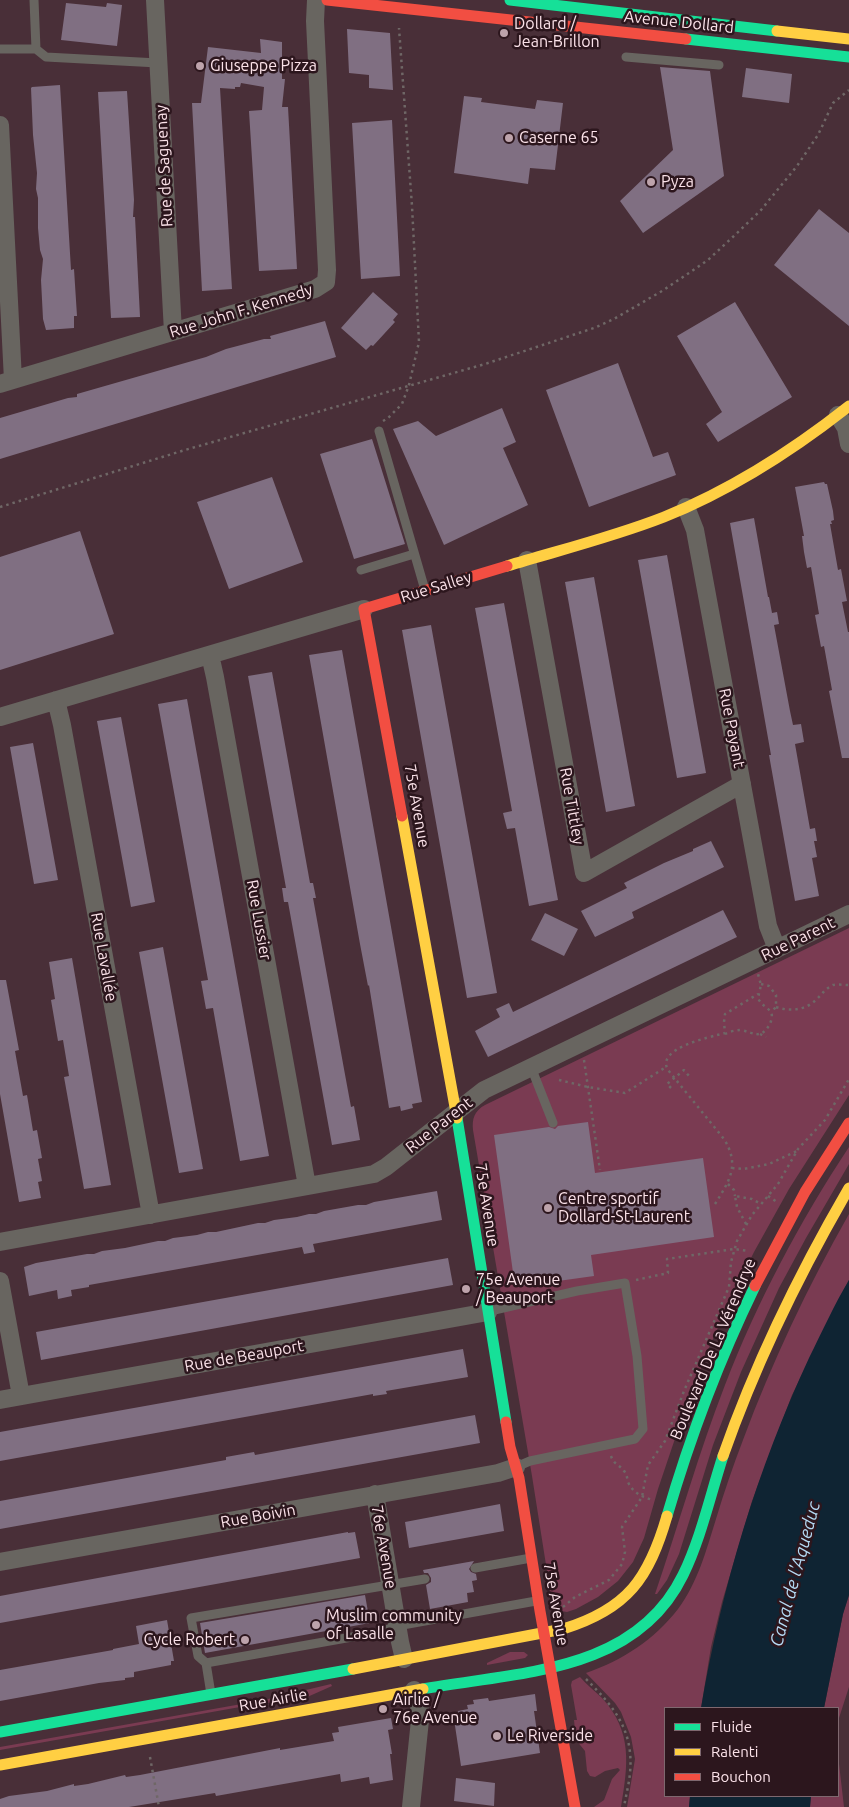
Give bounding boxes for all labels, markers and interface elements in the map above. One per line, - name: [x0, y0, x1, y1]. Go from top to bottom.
- street label: Avenue Dollard: [623, 7, 735, 37]
- place label: Dollard / Jean-Brillon: [514, 14, 600, 52]
- marker: Dollard / Jean-Brillon: [498, 27, 510, 39]
- place label: Giuseppe Pizza: [210, 56, 317, 76]
- marker: Giuseppe Pizza: [194, 60, 206, 72]
- street label: Rue de Saguenay: [151, 104, 177, 228]
- place label: Caserne 65: [519, 128, 599, 148]
- marker: Caserne 65: [503, 132, 515, 144]
- place label: Pyza: [661, 172, 694, 192]
- marker: Pyza: [645, 176, 657, 188]
- street label: Rue John F. Kennedy: [167, 280, 315, 342]
- street label: Rue Salley: [398, 567, 474, 607]
- street label: Rue Payant: [715, 687, 749, 769]
- street label: 75e Avenue: [400, 763, 434, 849]
- street label: Rue Tittley: [556, 766, 588, 846]
- street label: Rue Lussier: [242, 878, 276, 962]
- street label: Rue Lavallée: [87, 911, 121, 1003]
- street label: Rue Parent: [758, 913, 838, 965]
- street label: Rue Parent: [402, 1093, 476, 1157]
- street label: 75e Avenue: [471, 1162, 503, 1248]
- place label: Centre sportif Dollard-St-Laurent: [558, 1189, 690, 1227]
- marker: Centre sportif Dollard-St-Laurent: [542, 1202, 554, 1214]
- street label: Boulevard De La Vérendrye: [666, 1255, 760, 1443]
- place label: 75e Avenue / Beauport: [476, 1270, 560, 1308]
- marker: 75e Avenue / Beauport: [460, 1283, 472, 1295]
- street label: Rue de Beauport: [183, 1336, 305, 1376]
- water label: Canal de l'Aqueduc: [765, 1499, 825, 1649]
- street label: Rue Boivin: [219, 1500, 297, 1532]
- street label: 76e Avenue: [367, 1504, 401, 1590]
- street label: 75e Avenue: [539, 1561, 573, 1647]
- place label: Muslim community of Lasalle: [326, 1606, 462, 1644]
- marker: Muslim community of Lasalle: [310, 1619, 322, 1631]
- place label: Cycle Robert: [144, 1630, 235, 1650]
- marker: Cycle Robert: [239, 1634, 251, 1646]
- street label: Rue Airlie: [237, 1685, 309, 1715]
- place label: Airlie / 76e Avenue: [393, 1690, 477, 1728]
- marker: Airlie / 76e Avenue: [377, 1703, 389, 1715]
- legend: [664, 1707, 839, 1797]
- text: Fluide: [711, 1718, 752, 1735]
- place label: Le Riverside: [507, 1726, 593, 1746]
- marker: Le Riverside: [491, 1730, 503, 1742]
- text: Ralenti: [711, 1743, 758, 1760]
- text: Bouchon: [711, 1768, 771, 1785]

